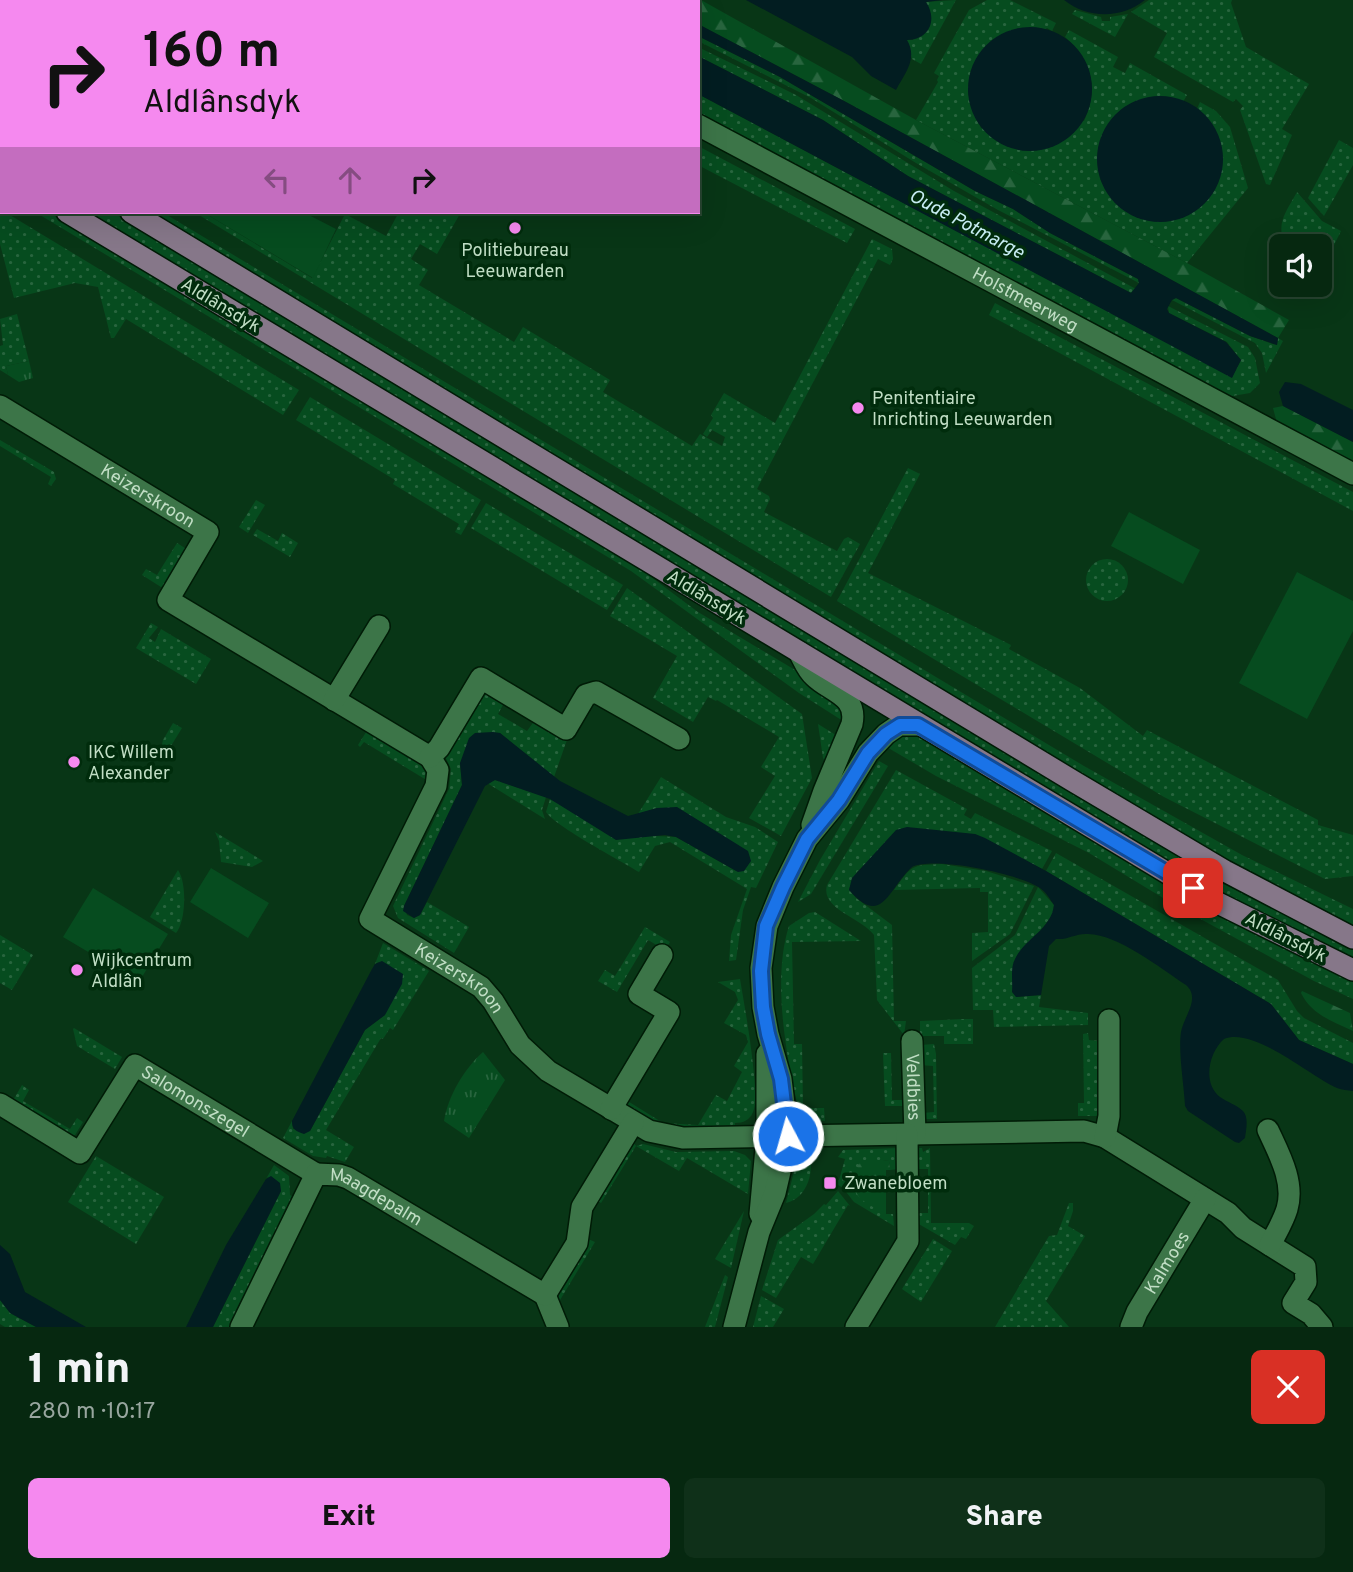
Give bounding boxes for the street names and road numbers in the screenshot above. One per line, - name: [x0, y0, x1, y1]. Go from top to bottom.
- street label: Holstmeerweg: [968, 263, 1082, 338]
- street label: Aldlânsdyk: [176, 274, 264, 339]
- street label: Keizerskroon: [96, 459, 199, 534]
- street label: Aldlânsdyk: [662, 566, 750, 631]
- street label: Aldlânsdyk: [1241, 908, 1330, 969]
- street label: Keizerskroon: [410, 939, 508, 1018]
- street label: Veldbies: [899, 1053, 925, 1121]
- street label: Salomonszegel: [136, 1061, 253, 1144]
- street label: Maagdepalm: [329, 1165, 426, 1232]
- street label: Kalmoes: [1140, 1227, 1196, 1299]

